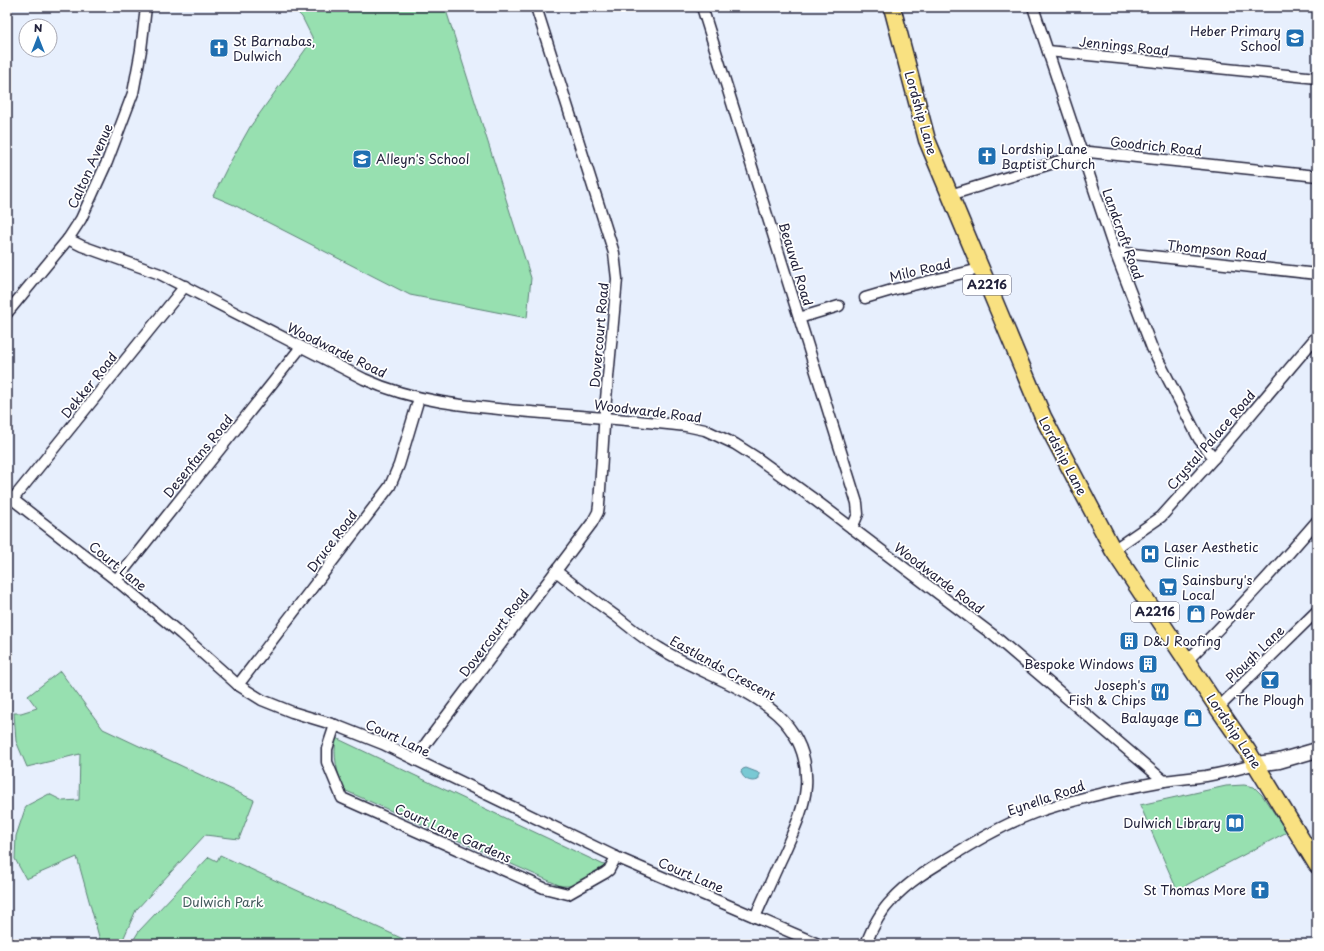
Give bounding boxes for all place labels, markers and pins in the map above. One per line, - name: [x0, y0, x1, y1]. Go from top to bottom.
- place label: Heber Primary School: [1190, 21, 1281, 55]
- school or university icon: Heber Primary School: [1284, 27, 1306, 49]
- place label: St Barnabas, Dulwich: [233, 31, 315, 65]
- church icon: St Barnabas, Dulwich: [208, 37, 230, 59]
- place label: Lordship Lane Baptist Church: [1001, 139, 1095, 173]
- church icon: Lordship Lane Baptist Church: [976, 145, 998, 167]
- school or university icon: Alleyn's School: [351, 148, 373, 170]
- place label: Alleyn's School: [376, 149, 469, 168]
- place label: Laser Aesthetic Clinic: [1164, 537, 1258, 571]
- hospital icon: Laser Aesthetic Clinic: [1139, 543, 1161, 565]
- place label: Sainsbury's Local: [1182, 570, 1252, 604]
- supermarket icon: Sainsbury's Local: [1157, 576, 1179, 598]
- shop icon: Powder: [1185, 603, 1207, 625]
- place label: Powder: [1210, 604, 1255, 623]
- building icon: D&J Roofing: [1118, 630, 1140, 652]
- place label: D&J Roofing: [1143, 631, 1221, 650]
- building icon: Bespoke Windows: [1137, 653, 1159, 675]
- place label: Bespoke Windows: [1024, 654, 1134, 673]
- bar icon: The Plough: [1259, 669, 1281, 691]
- place label: Joseph's Fish & Chips: [1069, 675, 1146, 709]
- restaurant icon: Joseph's Fish & Chips: [1149, 681, 1171, 703]
- place label: The Plough: [1236, 690, 1304, 709]
- shop icon: Balayage: [1182, 707, 1204, 729]
- place label: Balayage: [1121, 708, 1179, 727]
- library icon: Dulwich Library: [1224, 812, 1246, 834]
- place label: Dulwich Library: [1123, 813, 1221, 832]
- church icon: St Thomas More: [1249, 879, 1271, 901]
- place label: St Thomas More: [1143, 880, 1246, 899]

